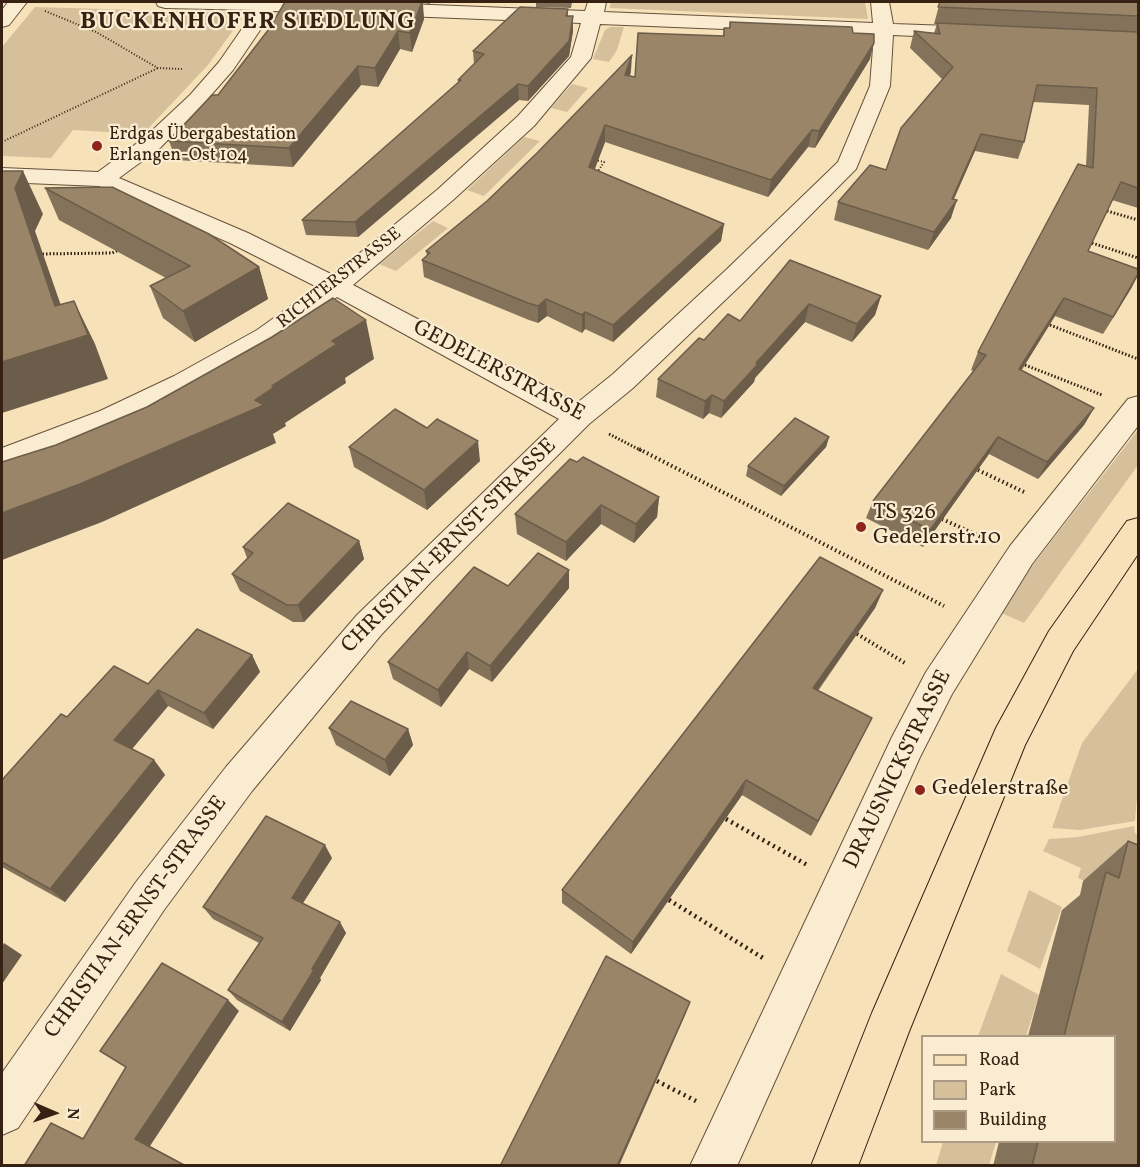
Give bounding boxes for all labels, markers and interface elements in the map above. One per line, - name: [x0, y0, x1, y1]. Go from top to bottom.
- district label: BUCKENHOFER SIEDLUNG: [80, 10, 416, 38]
- place label: Erdgas Übergabestation Erlangen-Ost 104: [109, 125, 296, 168]
- marker: Erdgas Übergabestation Erlangen-Ost 104: [90, 139, 104, 153]
- street label: RICHTERSTRASSE: [274, 224, 406, 334]
- street label: GEDELERSTRASSE: [408, 316, 588, 428]
- street label: CHRISTIAN-ERNST-STRASSE: [337, 434, 563, 660]
- place label: TS 326 Gedelerstr.10: [873, 501, 1001, 552]
- marker: TS 326 Gedelerstr.10: [854, 520, 868, 534]
- street label: DRAUSNICKSTRASSE: [839, 666, 959, 874]
- place label: Gedelerstraße: [932, 777, 1068, 803]
- marker: Gedelerstraße: [913, 783, 927, 797]
- street label: CHRISTIAN-ERNST-STRASSE: [40, 792, 234, 1044]
- legend: [921, 1035, 1116, 1143]
- text: Road: [979, 1048, 1020, 1073]
- text: Park: [979, 1078, 1016, 1103]
- north arrow: [24, 1083, 84, 1143]
- text: N: [61, 1107, 83, 1120]
- text: Building: [979, 1108, 1047, 1133]

